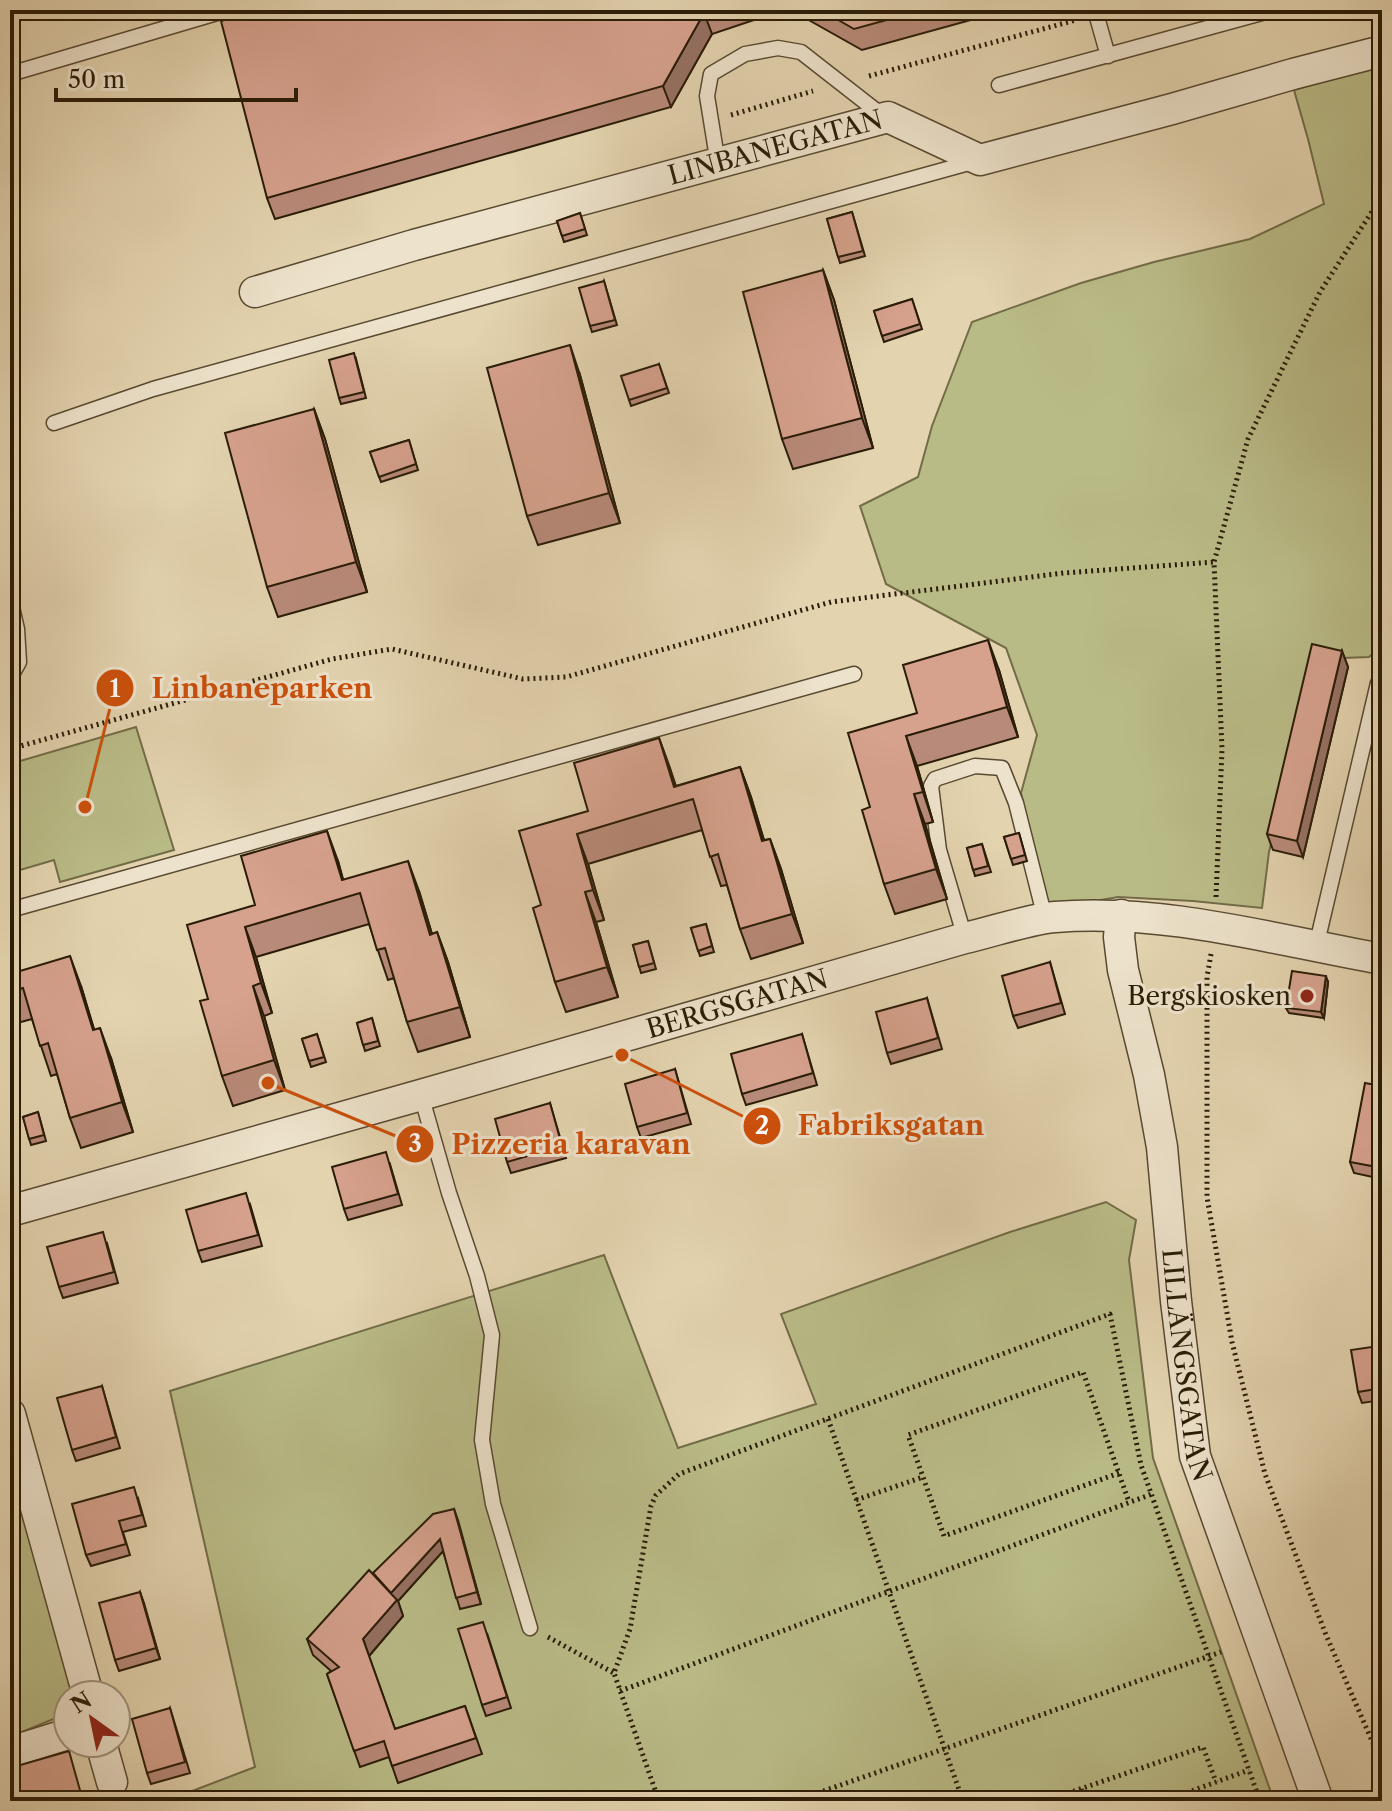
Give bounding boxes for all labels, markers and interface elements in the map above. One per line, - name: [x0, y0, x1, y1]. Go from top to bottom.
- scale bar: [56, 52, 296, 102]
- text: 50 m: [68, 65, 125, 94]
- street label: LINBANEGATAN: [664, 103, 886, 192]
- callout: Linbaneparken: [95, 662, 389, 714]
- text: Linbaneparken: [151, 671, 373, 705]
- text: 1: [110, 674, 121, 703]
- street label: BERGSGATAN: [643, 962, 832, 1045]
- place label: Bergskiosken: [1127, 980, 1291, 1012]
- marker: Bergskiosken: [1298, 987, 1316, 1005]
- callout: Fabriksgatan: [742, 1100, 1000, 1152]
- text: Fabriksgatan: [798, 1108, 984, 1142]
- text: 2: [755, 1111, 769, 1140]
- callout: Pizzeria karavan: [395, 1118, 707, 1170]
- text: Pizzeria karavan: [451, 1127, 691, 1161]
- text: 3: [408, 1129, 422, 1158]
- street label: LILLÄNGSGATAN: [1155, 1247, 1219, 1486]
- north arrow: [52, 1679, 132, 1759]
- text: N: [66, 1686, 97, 1719]

